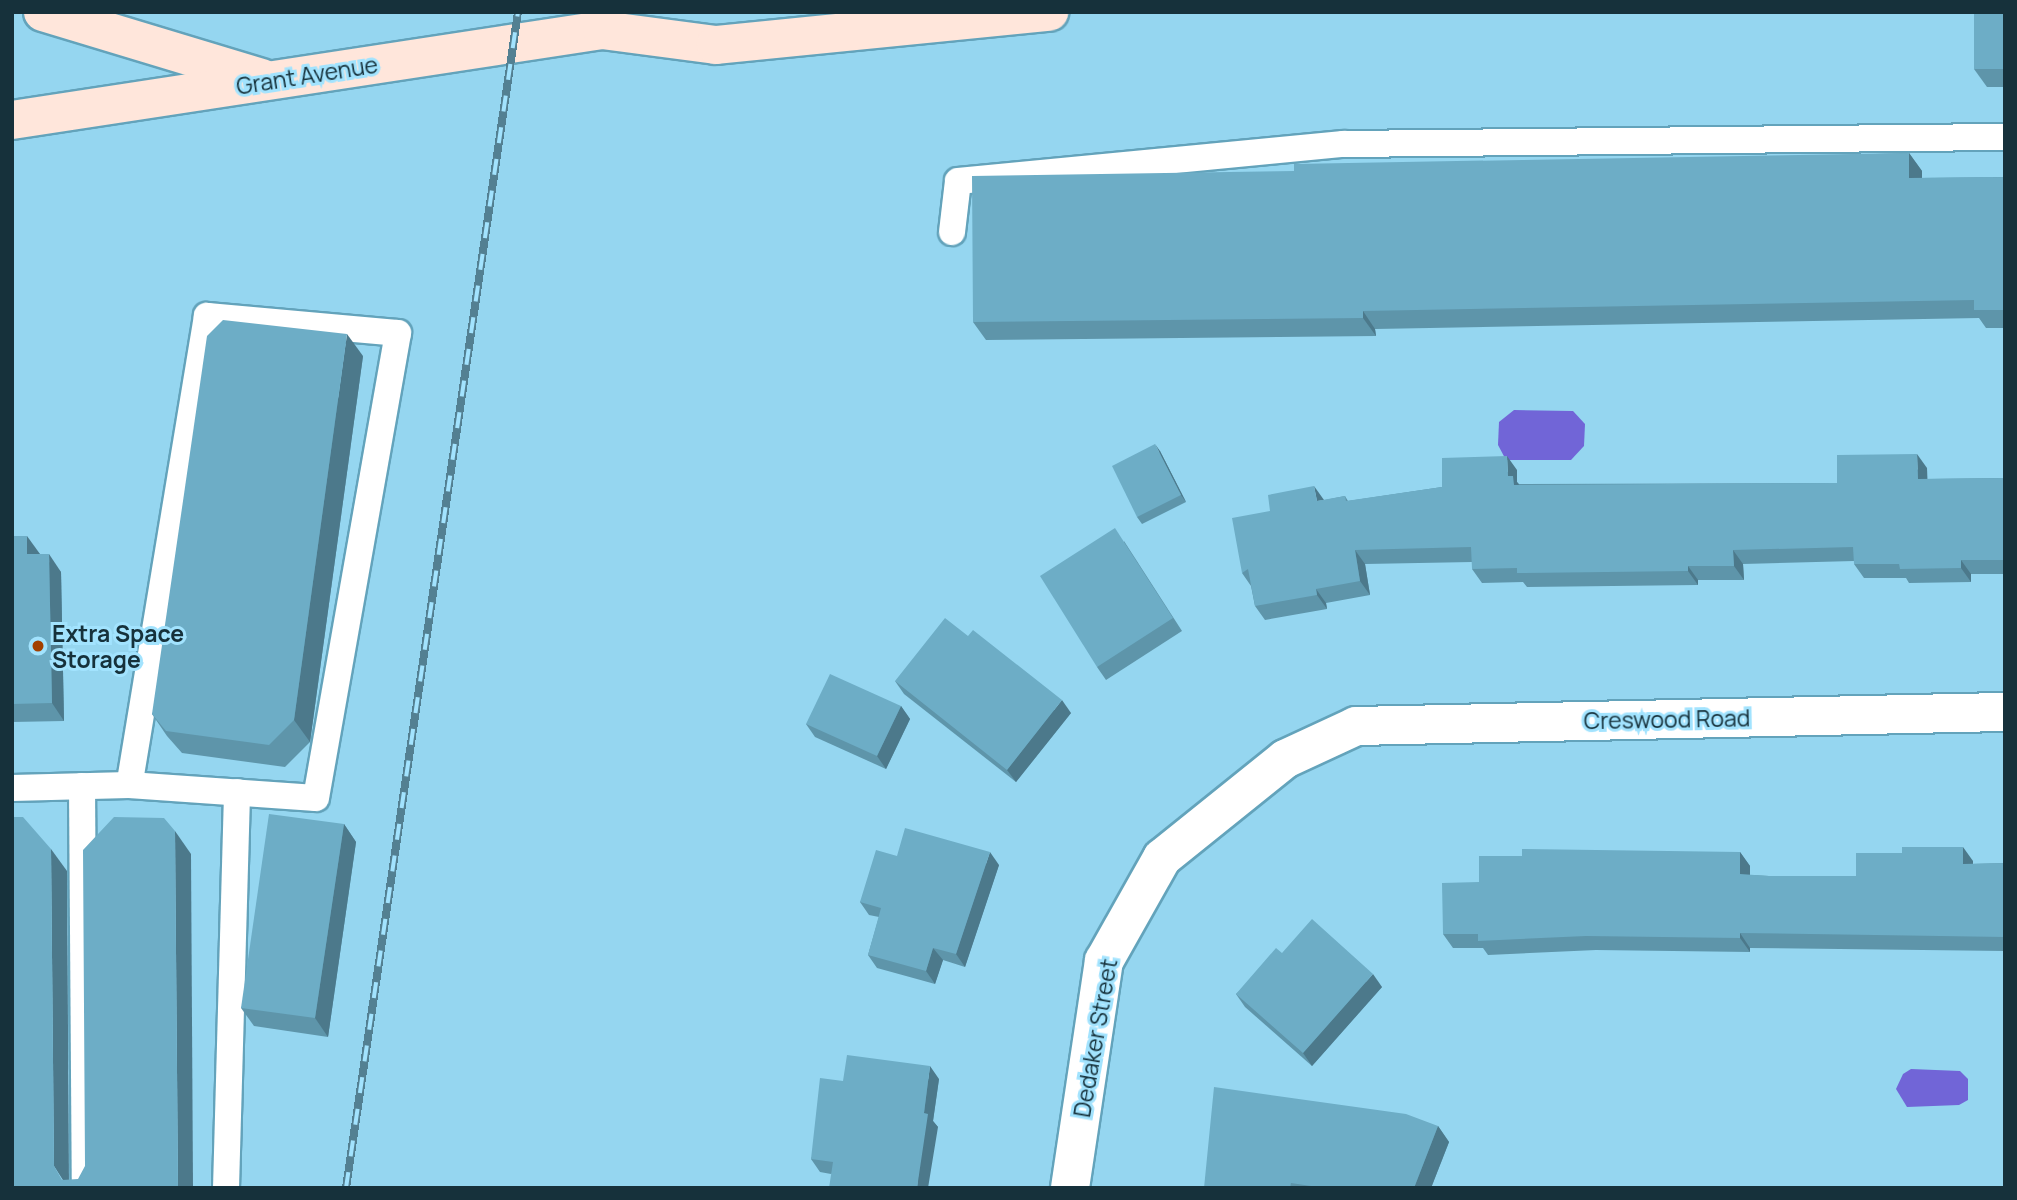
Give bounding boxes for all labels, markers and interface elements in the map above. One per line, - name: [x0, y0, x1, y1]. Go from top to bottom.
- street label: Grant Avenue: [234, 50, 380, 100]
- place label: Extra Space Storage: [52, 619, 184, 673]
- marker: Extra Space Storage: [30, 638, 46, 654]
- street label: Creswood Road: [1583, 704, 1751, 734]
- street label: Dedaker Street: [1067, 957, 1123, 1119]

